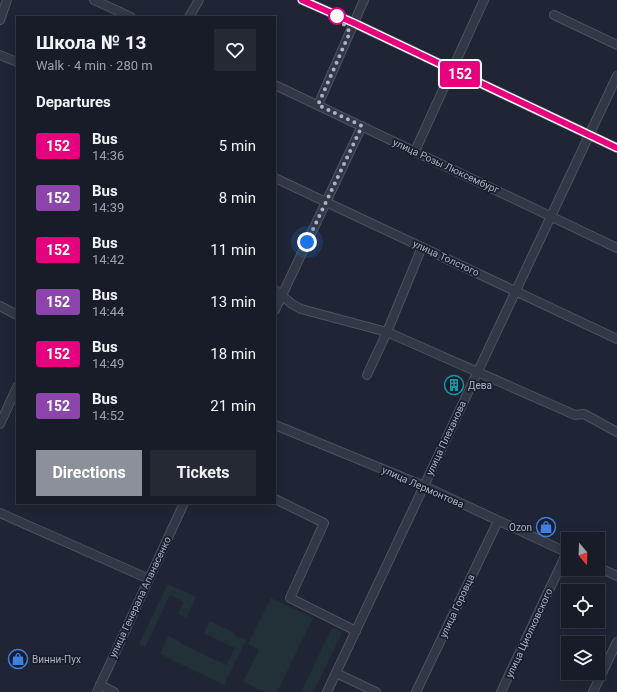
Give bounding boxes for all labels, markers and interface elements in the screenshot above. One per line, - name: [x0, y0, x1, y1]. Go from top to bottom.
- unlabelled marker: [328, 7, 346, 25]
- button: heart: [214, 29, 256, 71]
- text: Школа № 13: [36, 31, 147, 54]
- text: Walk · 4 min · 280 m: [36, 58, 153, 73]
- line badge: 152: [437, 61, 483, 87]
- text: 152: [448, 66, 472, 82]
- text: Departures: [36, 93, 111, 111]
- text: Bus: [92, 130, 118, 148]
- text: 5 min: [219, 137, 256, 155]
- street label: улица Розы Люксембург: [391, 137, 502, 196]
- text: 152: [46, 138, 70, 154]
- text: 14:36: [92, 148, 124, 163]
- text: Bus: [92, 182, 118, 200]
- text: 8 min: [219, 189, 256, 207]
- text: 152: [46, 190, 70, 206]
- text: 14:39: [92, 200, 124, 215]
- your location: [297, 232, 317, 252]
- text: Bus: [92, 234, 118, 252]
- street label: улица Толстого: [411, 238, 481, 278]
- text: 11 min: [210, 241, 256, 259]
- text: 152: [46, 242, 70, 258]
- text: 14:42: [92, 252, 124, 267]
- text: Bus: [92, 286, 118, 304]
- text: 13 min: [210, 293, 256, 311]
- text: 152: [46, 294, 70, 310]
- text: 14:44: [92, 304, 124, 319]
- text: Bus: [92, 338, 118, 356]
- text: 18 min: [210, 345, 256, 363]
- text: 152: [46, 346, 70, 362]
- text: 14:49: [92, 356, 124, 371]
- building icon: Дева: [443, 374, 465, 396]
- place label: Дева: [468, 380, 492, 391]
- text: Bus: [92, 390, 118, 408]
- text: 21 min: [210, 397, 256, 415]
- text: 152: [46, 398, 70, 414]
- street label: улица Плеханова: [424, 399, 468, 477]
- text: 14:52: [92, 408, 124, 423]
- button: Directions: [36, 450, 142, 496]
- button: Tickets: [150, 450, 256, 496]
- street label: улица Лермонтова: [380, 464, 466, 510]
- shop icon: Ozon: [535, 516, 557, 538]
- place label: Ozon: [509, 522, 532, 533]
- north arrow: [561, 532, 605, 576]
- map controls: [561, 532, 605, 680]
- street label: улица Генерала Апанасенко: [107, 535, 173, 659]
- street label: улица Горовца: [438, 573, 476, 639]
- button: locate: [561, 584, 605, 628]
- street label: улица Циолковского: [503, 586, 555, 679]
- button: layers: [561, 636, 605, 680]
- shop icon: Винни-Пух: [7, 648, 29, 670]
- place label: Винни-Пух: [32, 654, 81, 665]

